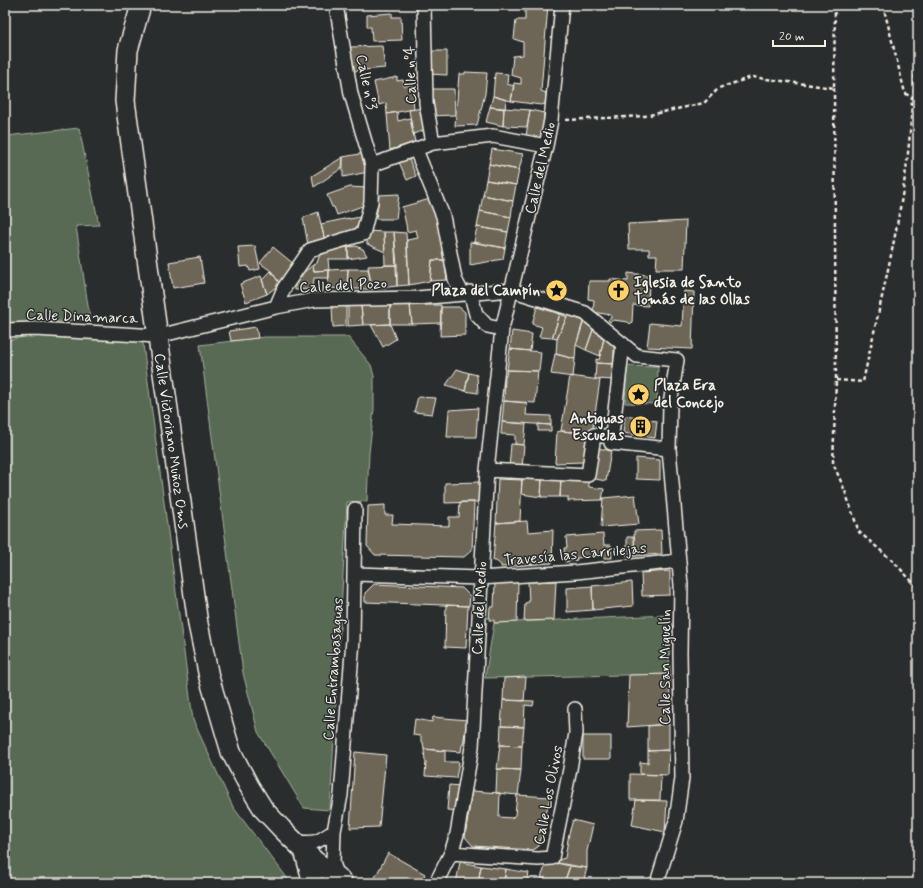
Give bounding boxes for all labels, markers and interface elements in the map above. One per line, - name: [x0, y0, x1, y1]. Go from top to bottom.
- scale bar: [773, 22, 825, 48]
- text: 20 m: [779, 29, 805, 45]
- street label: Calle nº4: [400, 45, 422, 104]
- street label: Calle nº3: [350, 53, 382, 112]
- street label: Calle del Medio: [521, 120, 561, 216]
- place label: Iglesia de Santo Tomás de las Ollas: [634, 273, 750, 310]
- street label: Calle del Pozo: [299, 274, 387, 298]
- place icon: Plaza del Campín: [543, 277, 569, 303]
- church icon: Iglesia de Santo Tomás de las Ollas: [605, 278, 631, 304]
- place label: Plaza del Campín: [431, 281, 540, 301]
- street label: Calle Dinamarca: [26, 305, 139, 329]
- street label: Calle Victoriano Muñoz Oms: [149, 352, 193, 530]
- place label: Plaza Era del Concejo: [654, 376, 724, 413]
- place icon: Plaza Era del Concejo: [625, 381, 651, 407]
- place label: Antiguas Escuelas: [570, 409, 624, 446]
- building icon: Antiguas Escuelas: [627, 414, 653, 440]
- street label: Travesía las Carrilejas: [503, 539, 648, 571]
- street label: Calle del Medio: [468, 561, 492, 655]
- street label: Calle Entrambasaguas: [319, 597, 349, 741]
- street label: Calle San Miguelín: [656, 609, 676, 725]
- street label: Calle Los Olivos: [530, 743, 568, 847]

